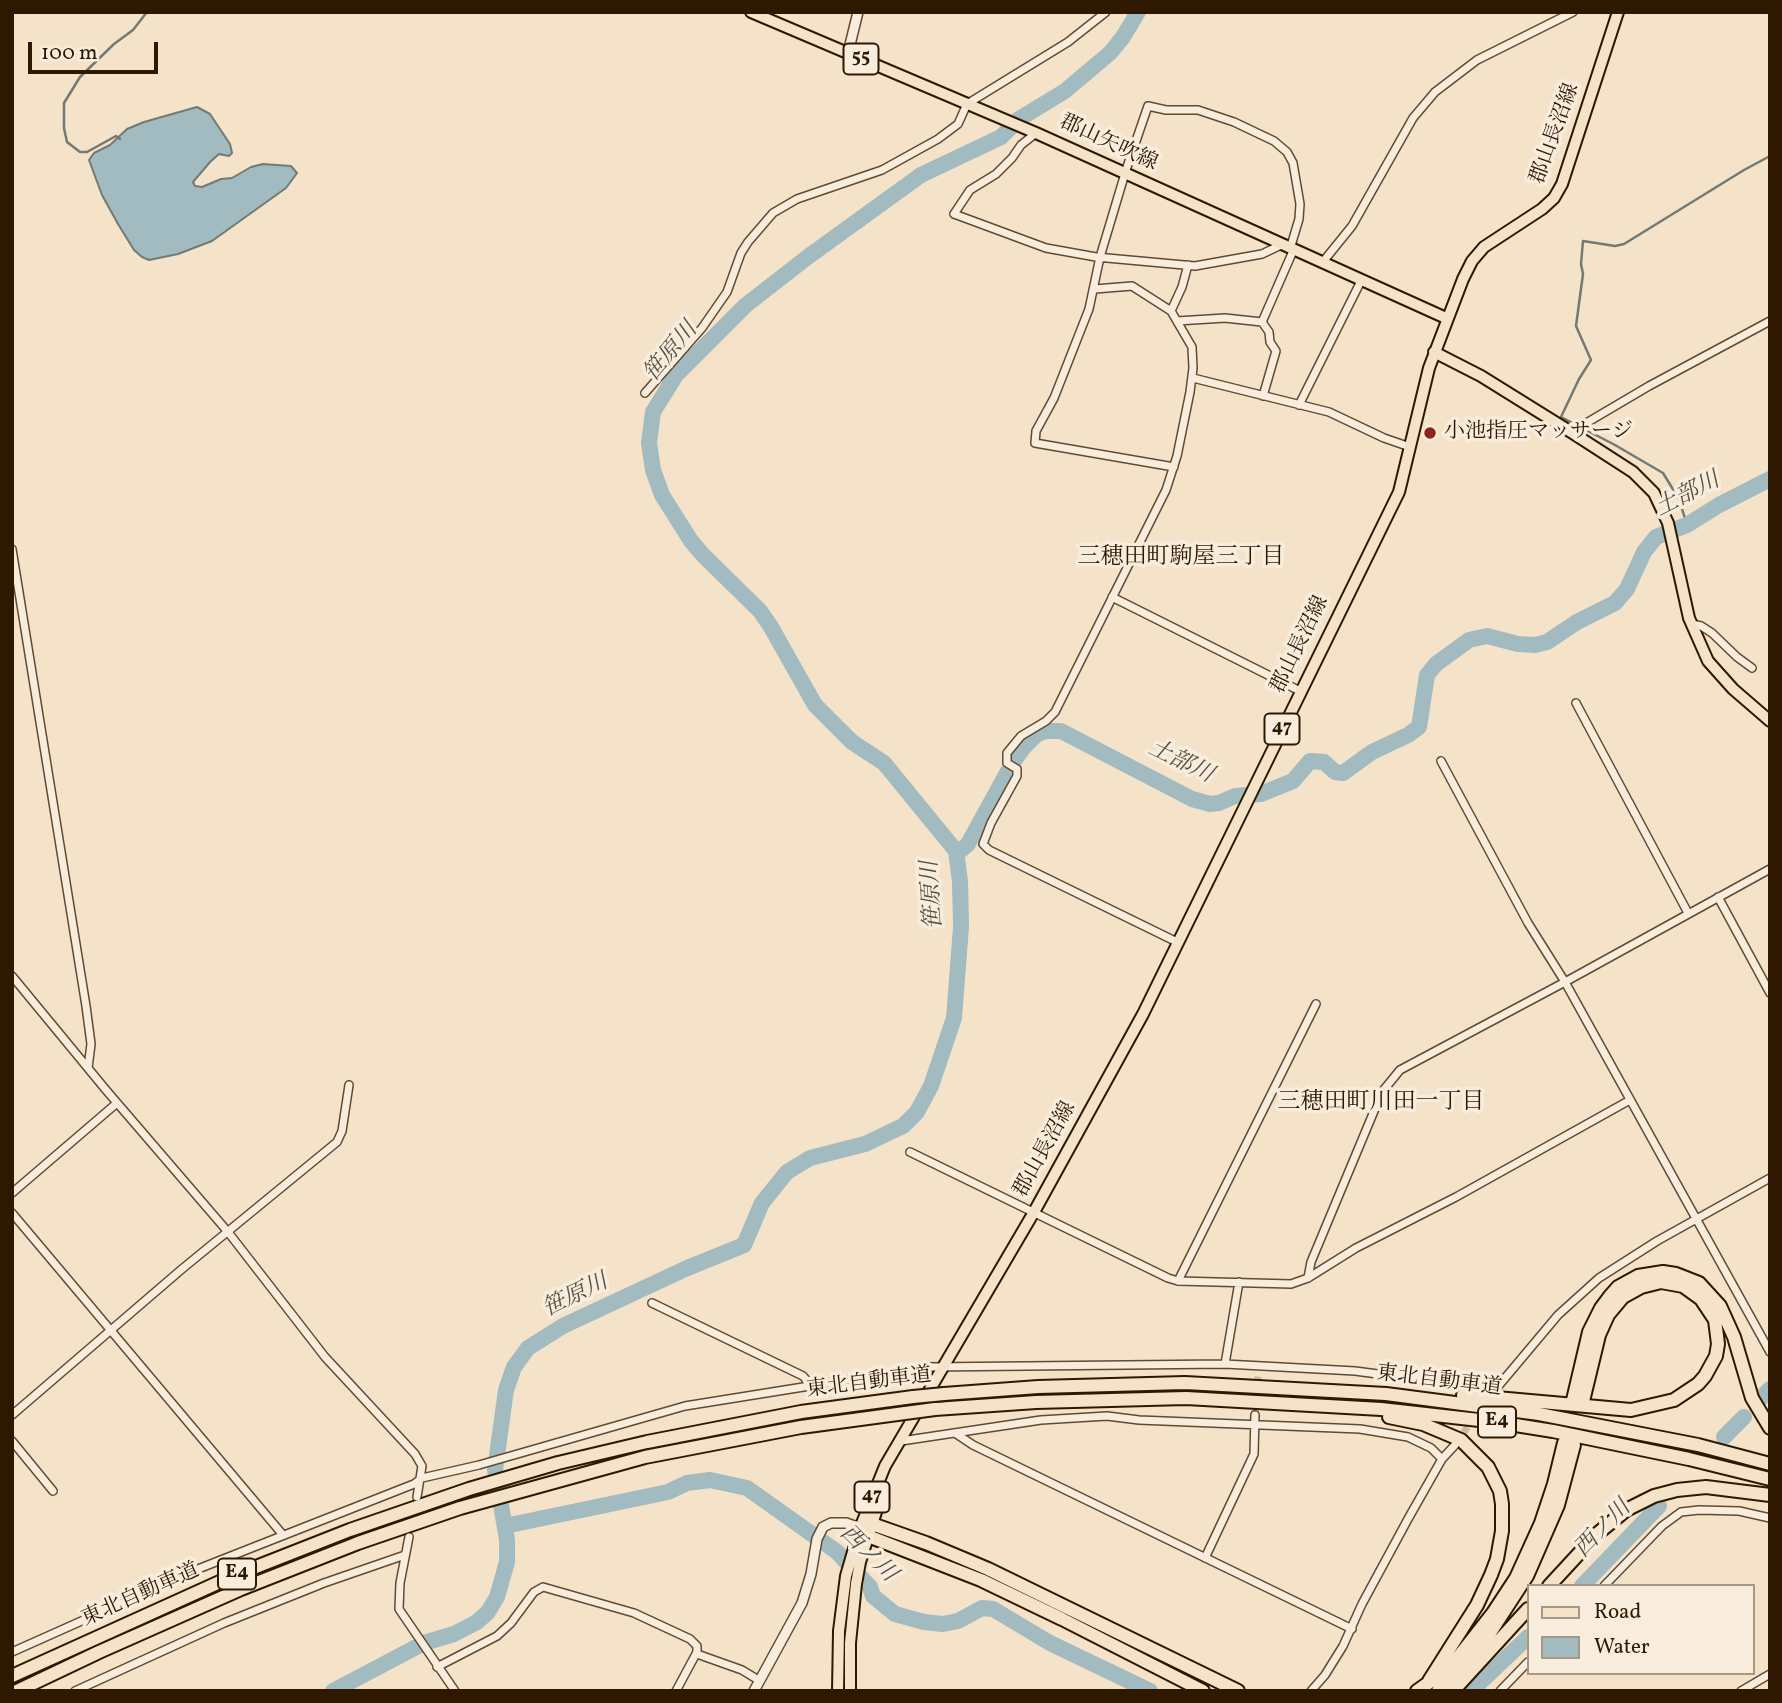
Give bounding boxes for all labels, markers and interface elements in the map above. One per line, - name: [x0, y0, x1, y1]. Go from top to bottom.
- scale bar: [32, 28, 161, 72]
- text: 100 m: [41, 39, 98, 68]
- road number: 55: [844, 44, 878, 74]
- street label: 郡山長沼線: [1526, 80, 1586, 188]
- street label: 郡山矢吹線: [1055, 110, 1161, 178]
- water label: 笹原川: [639, 318, 705, 388]
- place label: 小池指圧マッサージ: [1444, 420, 1633, 446]
- marker: 小池指圧マッサージ: [1422, 425, 1438, 441]
- water label: 土部川: [1651, 468, 1725, 524]
- district label: 三穂田町駒屋三丁目: [1078, 545, 1284, 573]
- street label: 郡山長沼線: [1267, 592, 1335, 698]
- road number: 47: [1264, 714, 1300, 744]
- water label: 土部川: [1143, 735, 1217, 791]
- water label: 笹原川: [918, 860, 950, 930]
- district label: 三穂田町川田一丁目: [1278, 1090, 1484, 1118]
- street label: 郡山長沼線: [1010, 1098, 1082, 1202]
- water label: 笹原川: [539, 1269, 613, 1325]
- street label: 東北自動車道: [1375, 1362, 1503, 1402]
- street label: 東北自動車道: [805, 1364, 933, 1404]
- road number: E4: [1478, 1406, 1516, 1438]
- road number: 47: [854, 1482, 890, 1512]
- water label: 西ノ川: [1570, 1496, 1638, 1564]
- water label: 西ノ川: [833, 1521, 901, 1589]
- road number: E4: [218, 1558, 256, 1590]
- street label: 東北自動車道: [78, 1559, 204, 1633]
- legend: [1526, 1584, 1754, 1675]
- text: Road: [1594, 1598, 1641, 1627]
- text: Water: [1594, 1633, 1650, 1662]

